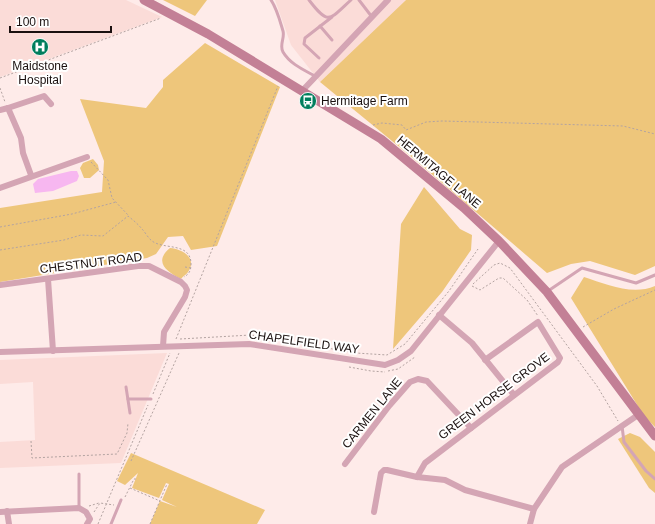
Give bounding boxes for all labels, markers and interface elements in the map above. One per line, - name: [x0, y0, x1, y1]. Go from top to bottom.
- scale bar: [10, 8, 111, 34]
- text: 100 m: [16, 15, 49, 29]
- hospital icon: Maidstone Hospital: [30, 37, 50, 57]
- place label: Maidstone Hospital: [12, 59, 68, 87]
- bus stop icon: Hermitage Farm: [298, 91, 318, 111]
- place label: Hermitage Farm: [321, 94, 408, 108]
- street label: HERMITAGE LANE: [394, 133, 484, 211]
- street label: CHESTNUT ROAD: [39, 250, 143, 276]
- street label: CHAPELFIELD WAY: [248, 327, 360, 357]
- street label: GREEN HORSE GROVE: [436, 350, 552, 442]
- street label: CARMEN LANE: [339, 375, 405, 451]

